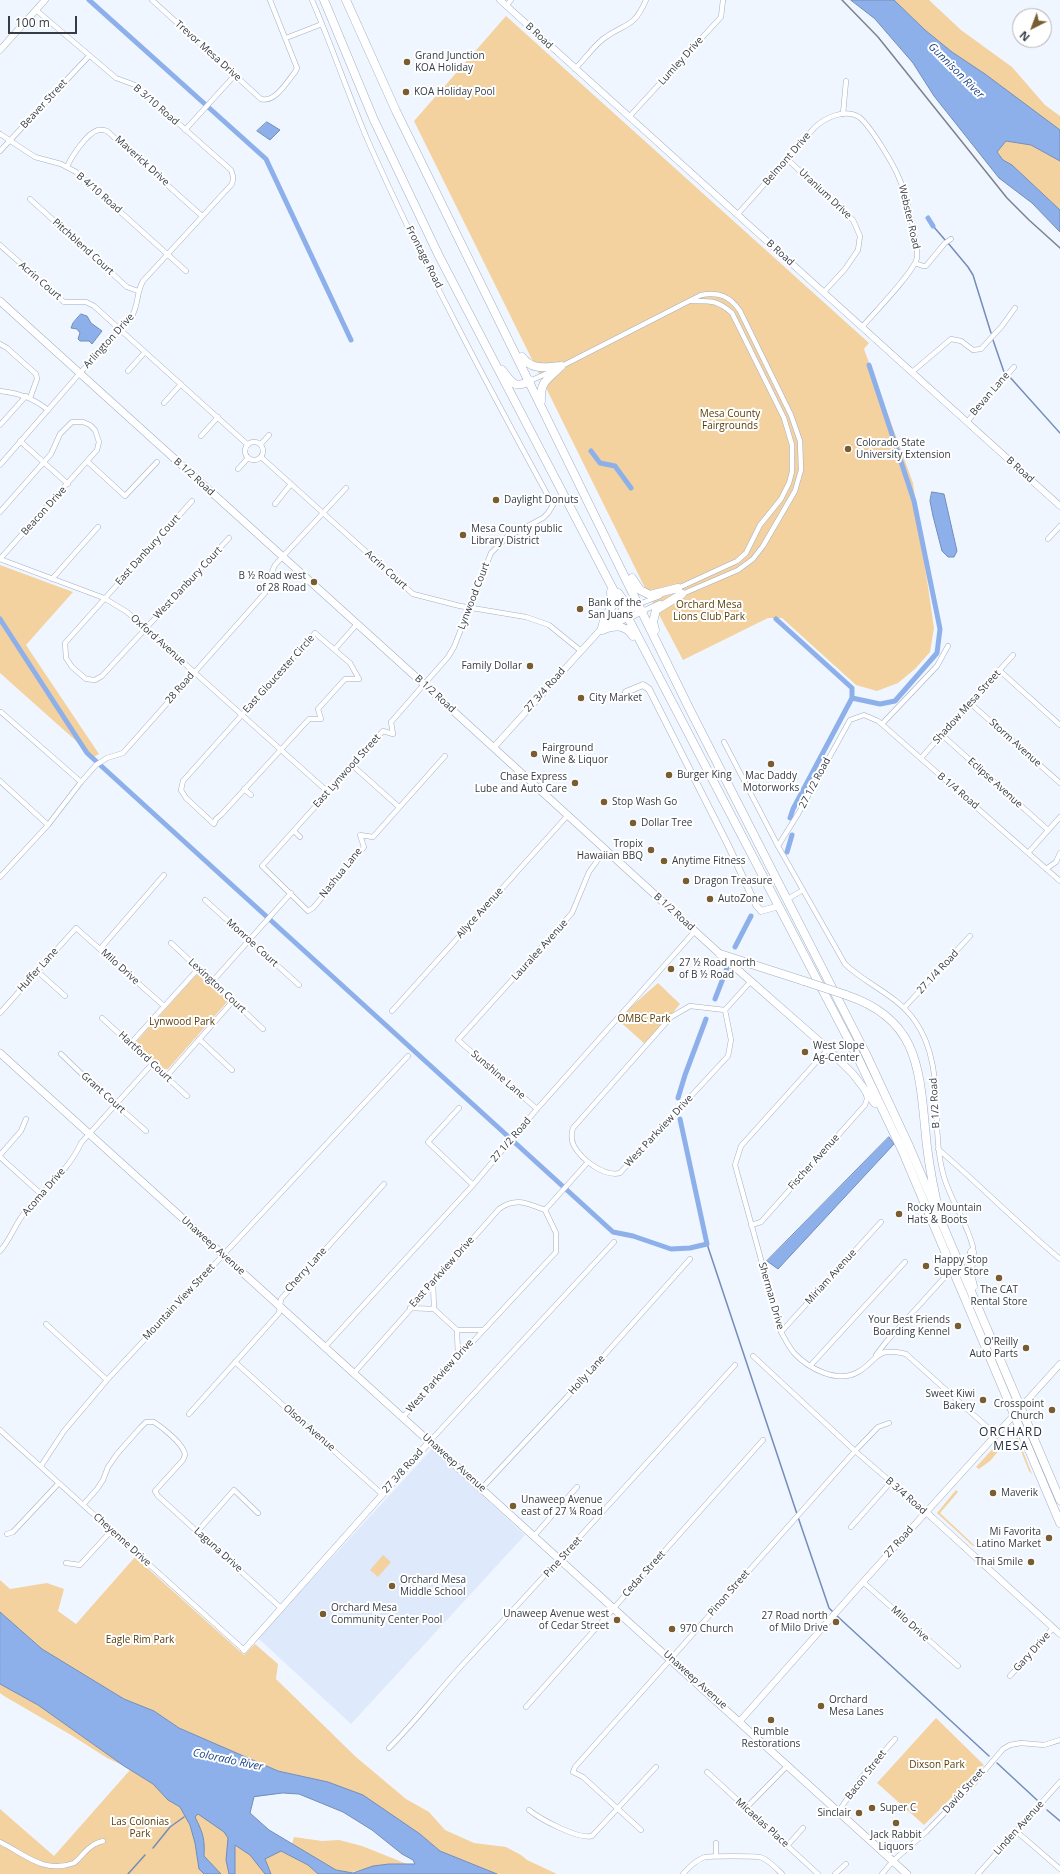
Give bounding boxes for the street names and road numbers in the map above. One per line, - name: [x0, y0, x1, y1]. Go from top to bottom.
- street label: Trevor Mesa Drive: [172, 18, 244, 84]
- street label: B Road: [523, 20, 555, 52]
- street label: Lumley Drive: [656, 34, 706, 88]
- street label: Beaver Street: [18, 77, 70, 131]
- street label: B 3/10 Road: [131, 82, 181, 128]
- street label: Belmont Drive: [761, 130, 813, 188]
- street label: Maverick Drive: [112, 133, 172, 189]
- street label: Uranium Drive: [796, 166, 854, 222]
- street label: B 4/10 Road: [74, 170, 124, 216]
- street label: Webster Road: [896, 184, 922, 250]
- street label: Pitchblend Court: [50, 216, 116, 278]
- street label: Frontage Road: [403, 224, 445, 290]
- street label: B Road: [764, 238, 796, 268]
- street label: Acrin Court: [16, 259, 64, 303]
- street label: Arlington Drive: [81, 311, 137, 371]
- street label: Bevan Lane: [968, 370, 1012, 418]
- street label: B Road: [1004, 455, 1036, 485]
- street label: B 1/2 Road: [171, 456, 217, 498]
- street label: Beacon Drive: [19, 484, 69, 538]
- street label: East Danbury Court: [113, 512, 183, 588]
- street label: West Danbury Court: [151, 544, 225, 622]
- street label: Acrin Court: [362, 548, 410, 592]
- street label: Lynwood Court: [456, 561, 492, 631]
- street label: Oxford Avenue: [128, 612, 188, 668]
- street label: East Gloucester Circle: [241, 633, 317, 715]
- street label: 27 3/4 Road: [522, 665, 568, 715]
- street label: Shadow Mesa Street: [931, 668, 1003, 746]
- street label: 28 Road: [163, 670, 197, 706]
- street label: B 1/2 Road: [412, 673, 458, 715]
- street label: Storm Avenue: [987, 717, 1043, 769]
- street label: East Lynwood Street: [311, 732, 383, 810]
- street label: Eclipse Avenue: [965, 755, 1025, 811]
- street label: 27 1/2 Road: [797, 756, 833, 810]
- street label: B 1/4 Road: [935, 770, 981, 812]
- street label: Nashua Lane: [317, 846, 365, 900]
- street label: Allyce Avenue: [454, 885, 506, 941]
- street label: B 1/2 Road: [651, 891, 697, 933]
- street label: Monroe Court: [224, 917, 280, 969]
- street label: Lauralee Avenue: [510, 917, 570, 983]
- street label: Huffer Lane: [15, 946, 61, 994]
- street label: Milo Drive: [98, 947, 142, 987]
- street label: 27 1/4 Road: [915, 948, 961, 996]
- street label: Lexington Court: [186, 956, 248, 1016]
- street label: Hartford Court: [116, 1029, 174, 1085]
- street label: Sunshine Lane: [468, 1048, 528, 1102]
- street label: Grant Court: [78, 1070, 128, 1116]
- street label: B 1/2 Road: [928, 1077, 942, 1129]
- street label: West Parkview Drive: [622, 1092, 696, 1170]
- street label: 27 1/2 Road: [488, 1115, 534, 1165]
- street label: Fischer Avenue: [786, 1132, 842, 1192]
- street label: Acoma Drive: [20, 1166, 68, 1218]
- street label: Unaweep Avenue: [179, 1214, 247, 1278]
- street label: East Parkview Drive: [407, 1234, 477, 1310]
- street label: Cherry Lane: [283, 1245, 329, 1295]
- street label: Miriam Avenue: [803, 1247, 859, 1307]
- street label: Mountain View Street: [141, 1261, 217, 1343]
- street label: Sherman Drive: [756, 1261, 786, 1331]
- street label: West Parkview Drive: [404, 1337, 476, 1415]
- street label: Holly Lane: [566, 1353, 608, 1397]
- street label: Olson Avenue: [281, 1402, 337, 1454]
- street label: Unaweep Avenue: [420, 1431, 488, 1495]
- street label: 27 3/8 Road: [380, 1446, 426, 1496]
- street label: B 3/4 Road: [883, 1475, 929, 1517]
- street label: Cheyenne Drive: [91, 1511, 153, 1569]
- street label: 27 Road: [882, 1524, 916, 1560]
- street label: Laguna Drive: [191, 1525, 245, 1575]
- street label: Pine Street: [542, 1534, 584, 1580]
- street label: Cedar Street: [620, 1548, 668, 1600]
- street label: Pinon Street: [706, 1567, 752, 1619]
- street label: Milo Drive: [888, 1604, 932, 1644]
- street label: Gary Drive: [1011, 1630, 1053, 1674]
- street label: Unaweep Avenue: [661, 1648, 729, 1712]
- street label: Bacon Street: [843, 1748, 889, 1802]
- street label: David Street: [940, 1766, 988, 1816]
- street label: Micaelas Place: [733, 1796, 791, 1850]
- street label: Linden Avenue: [991, 1798, 1047, 1858]

